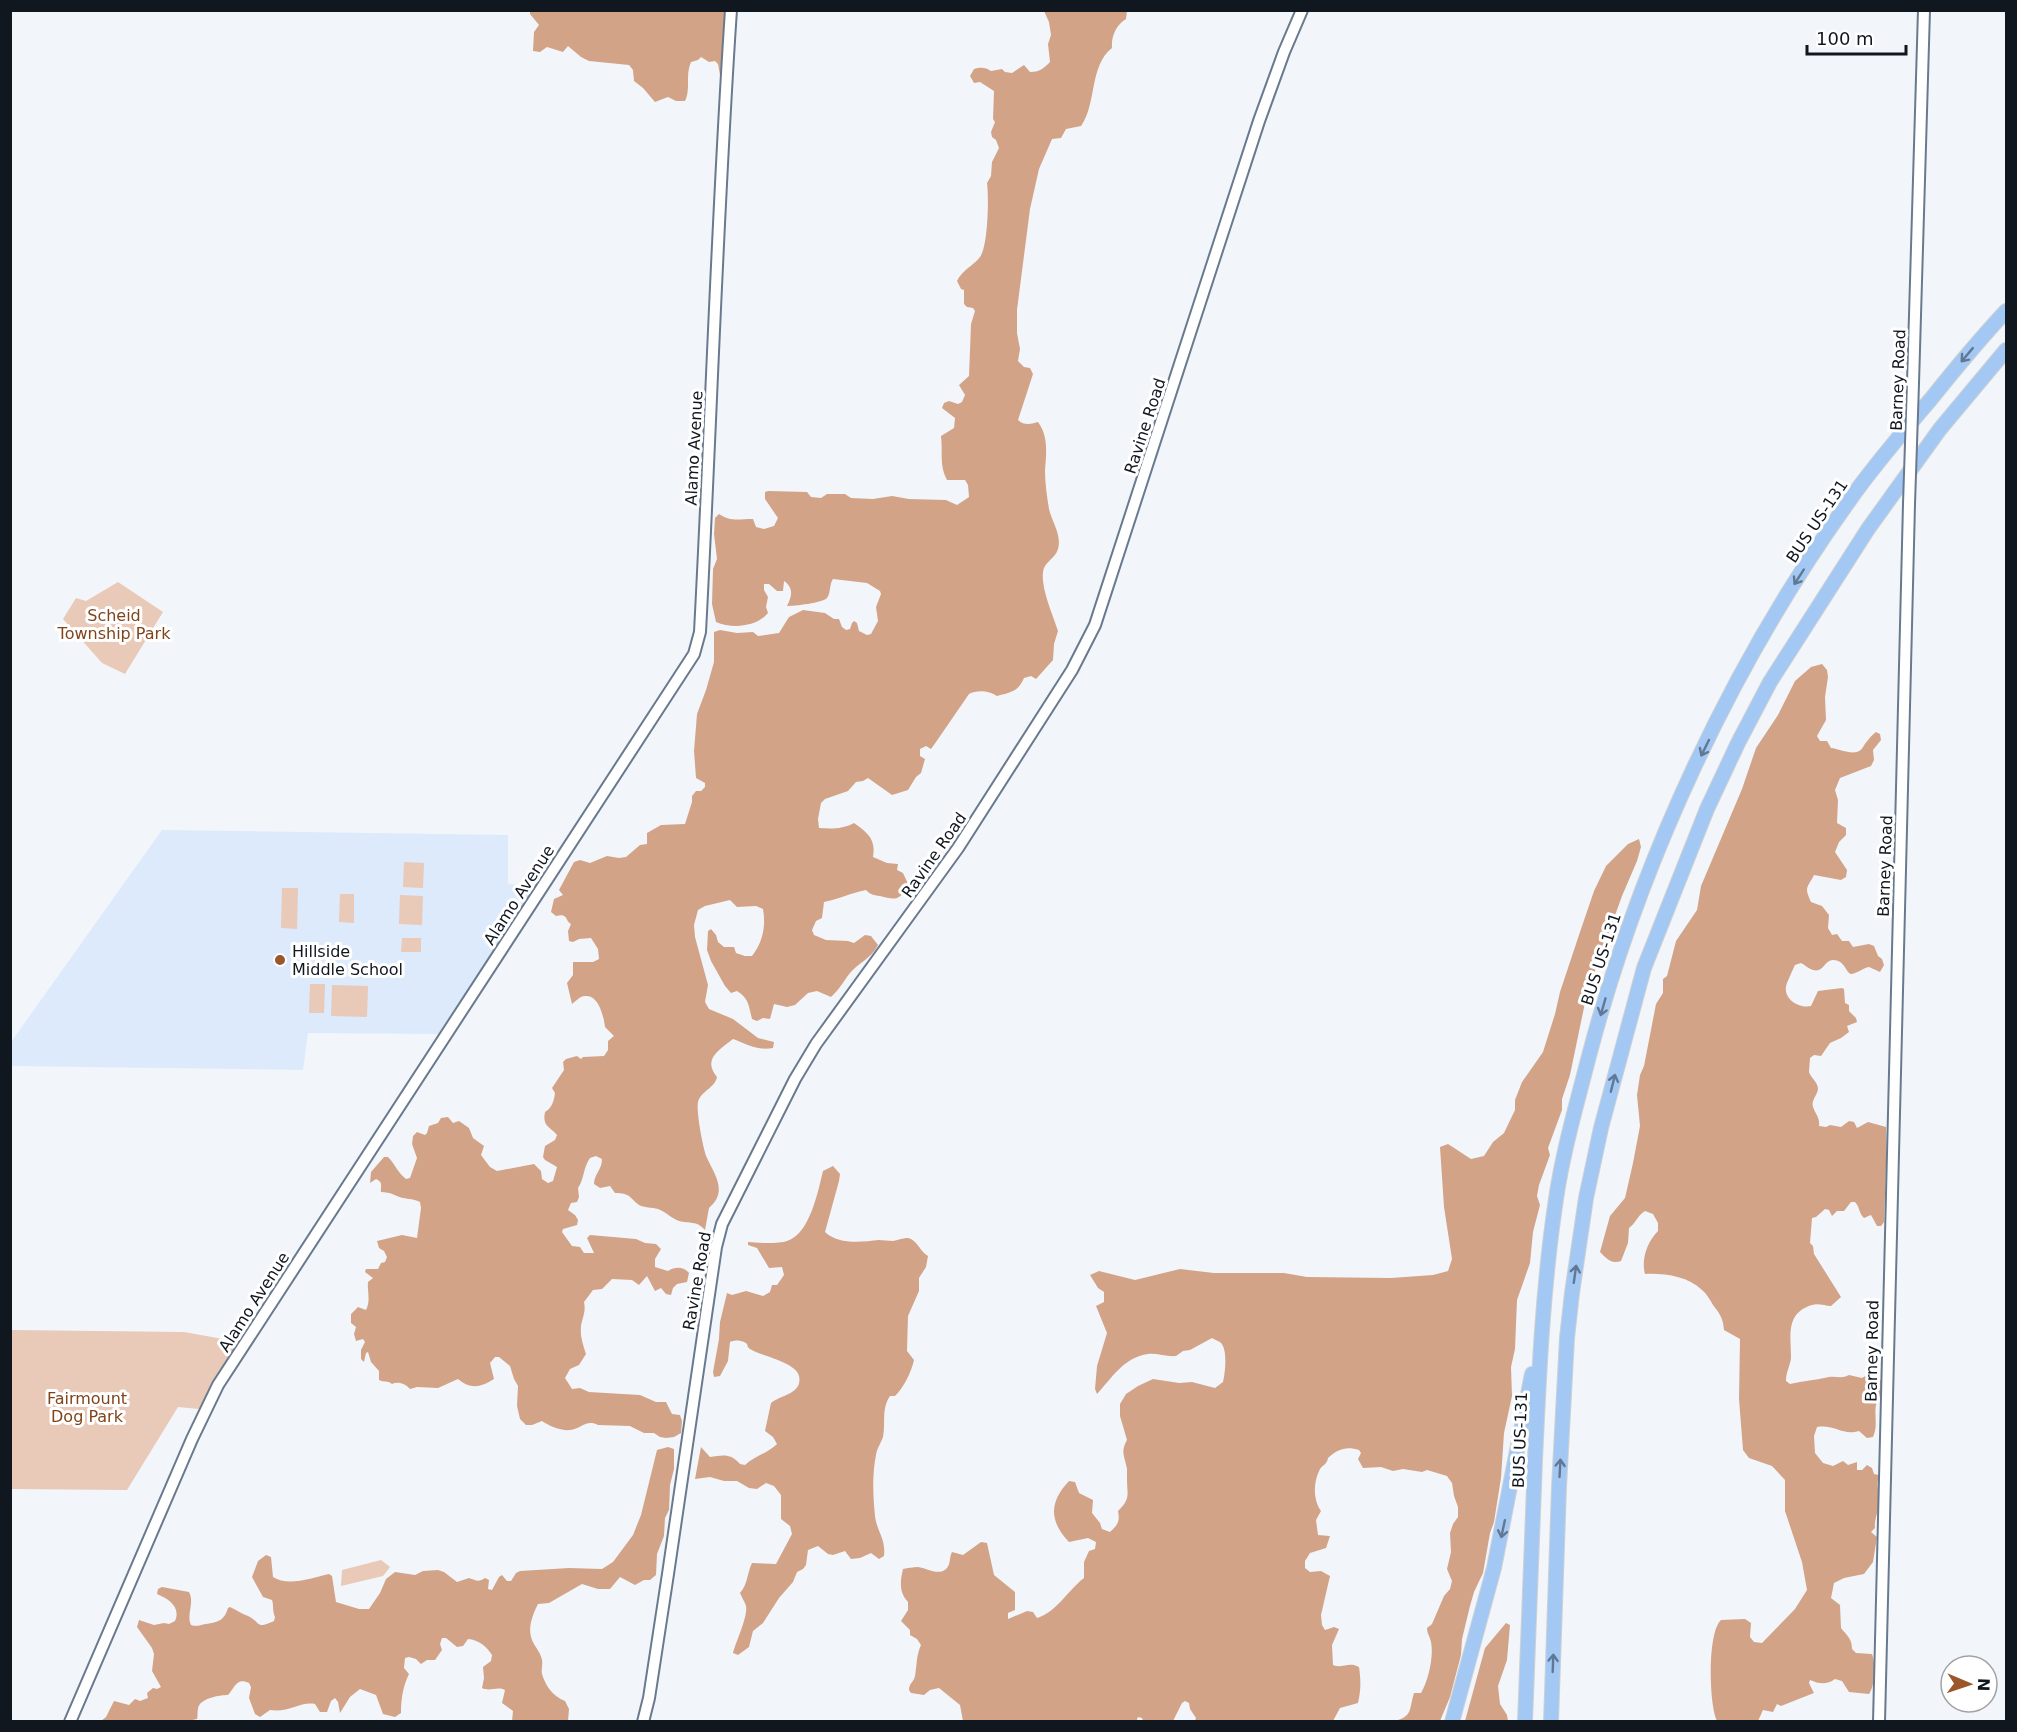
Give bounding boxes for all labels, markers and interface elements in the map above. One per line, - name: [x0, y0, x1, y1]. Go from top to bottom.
- scale bar: [1807, 18, 1906, 56]
- text: 100 m: [1816, 28, 1874, 49]
- street label: Barney Road: [1887, 329, 1909, 431]
- one-way arrow: [1961, 347, 1974, 363]
- street label: Ravine Road: [1121, 376, 1169, 476]
- street label: Alamo Avenue: [682, 390, 706, 506]
- street label: BUS US-131: [1782, 476, 1852, 566]
- one-way arrow: [1793, 568, 1805, 585]
- park label: Scheid Township Park: [57, 606, 171, 643]
- one-way arrow: [1698, 738, 1710, 756]
- street label: Ravine Road: [898, 809, 970, 901]
- street label: Barney Road: [1874, 815, 1896, 917]
- street label: Alamo Avenue: [480, 842, 558, 948]
- street label: BUS US-131: [1577, 910, 1625, 1008]
- place label: Hillside Middle School: [292, 942, 403, 979]
- marker: Hillside Middle School: [273, 953, 287, 967]
- one-way arrow: [1597, 997, 1608, 1016]
- one-way arrow: [1607, 1074, 1619, 1093]
- street label: Ravine Road: [679, 1230, 715, 1332]
- street label: Alamo Avenue: [215, 1249, 293, 1355]
- one-way arrow: [1570, 1264, 1581, 1284]
- street label: Barney Road: [1862, 1300, 1882, 1402]
- park label: Fairmount Dog Park: [47, 1389, 127, 1426]
- street label: BUS US-131: [1509, 1392, 1531, 1488]
- one-way arrow: [1554, 1459, 1565, 1479]
- one-way arrow: [1496, 1520, 1508, 1539]
- one-way arrow: [1547, 1654, 1558, 1674]
- north arrow: [1939, 1654, 1999, 1714]
- text: N: [1974, 1677, 1993, 1692]

